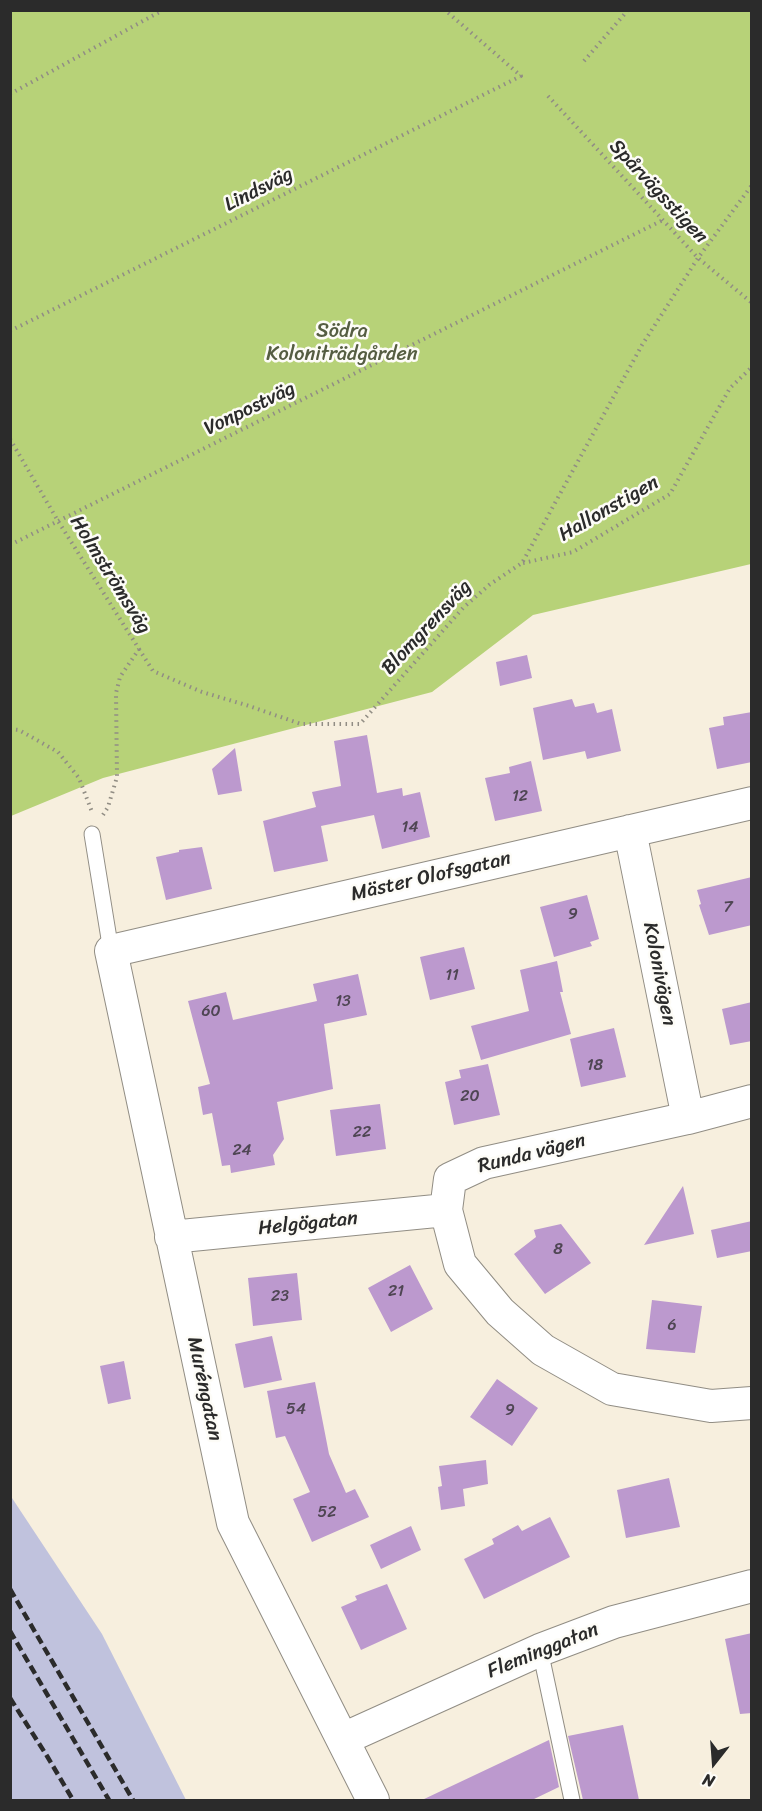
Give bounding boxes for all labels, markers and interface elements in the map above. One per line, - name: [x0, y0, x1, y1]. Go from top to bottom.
- street label: Spårvägsstigen: [604, 135, 712, 249]
- street label: Lindsväg: [221, 163, 297, 217]
- park label: Södra Koloniträdgården: [266, 320, 418, 367]
- street label: Vonpostväg: [201, 377, 299, 441]
- street label: Hallonstigen: [555, 471, 663, 547]
- street label: Holmströmsväg: [64, 512, 156, 638]
- street label: Blomgrensväg: [377, 576, 477, 680]
- house number: 12: [512, 787, 528, 807]
- house number: 14: [402, 818, 418, 838]
- street label: Mäster Olofsgatan: [349, 847, 513, 907]
- house number: 7: [723, 898, 733, 918]
- house number: 9: [568, 905, 578, 925]
- street label: Kolonivägen: [637, 920, 681, 1028]
- house number: 11: [445, 966, 459, 986]
- house number: 13: [335, 992, 351, 1012]
- house number: 60: [201, 1002, 221, 1022]
- house number: 18: [587, 1056, 603, 1076]
- house number: 20: [460, 1087, 480, 1107]
- house number: 22: [353, 1123, 371, 1143]
- street label: Runda vägen: [476, 1129, 588, 1179]
- house number: 24: [232, 1141, 252, 1161]
- street label: Helgögatan: [257, 1207, 359, 1241]
- house number: 8: [553, 1240, 563, 1260]
- house number: 21: [388, 1282, 404, 1302]
- house number: 23: [271, 1287, 289, 1307]
- house number: 6: [667, 1316, 677, 1336]
- street label: Muréngatan: [181, 1335, 227, 1443]
- house number: 54: [286, 1400, 306, 1420]
- house number: 9: [505, 1401, 515, 1421]
- house number: 52: [317, 1503, 337, 1523]
- street label: Fleminggatan: [484, 1618, 602, 1684]
- north arrow: [684, 1733, 744, 1793]
- text: N: [699, 1765, 718, 1796]

